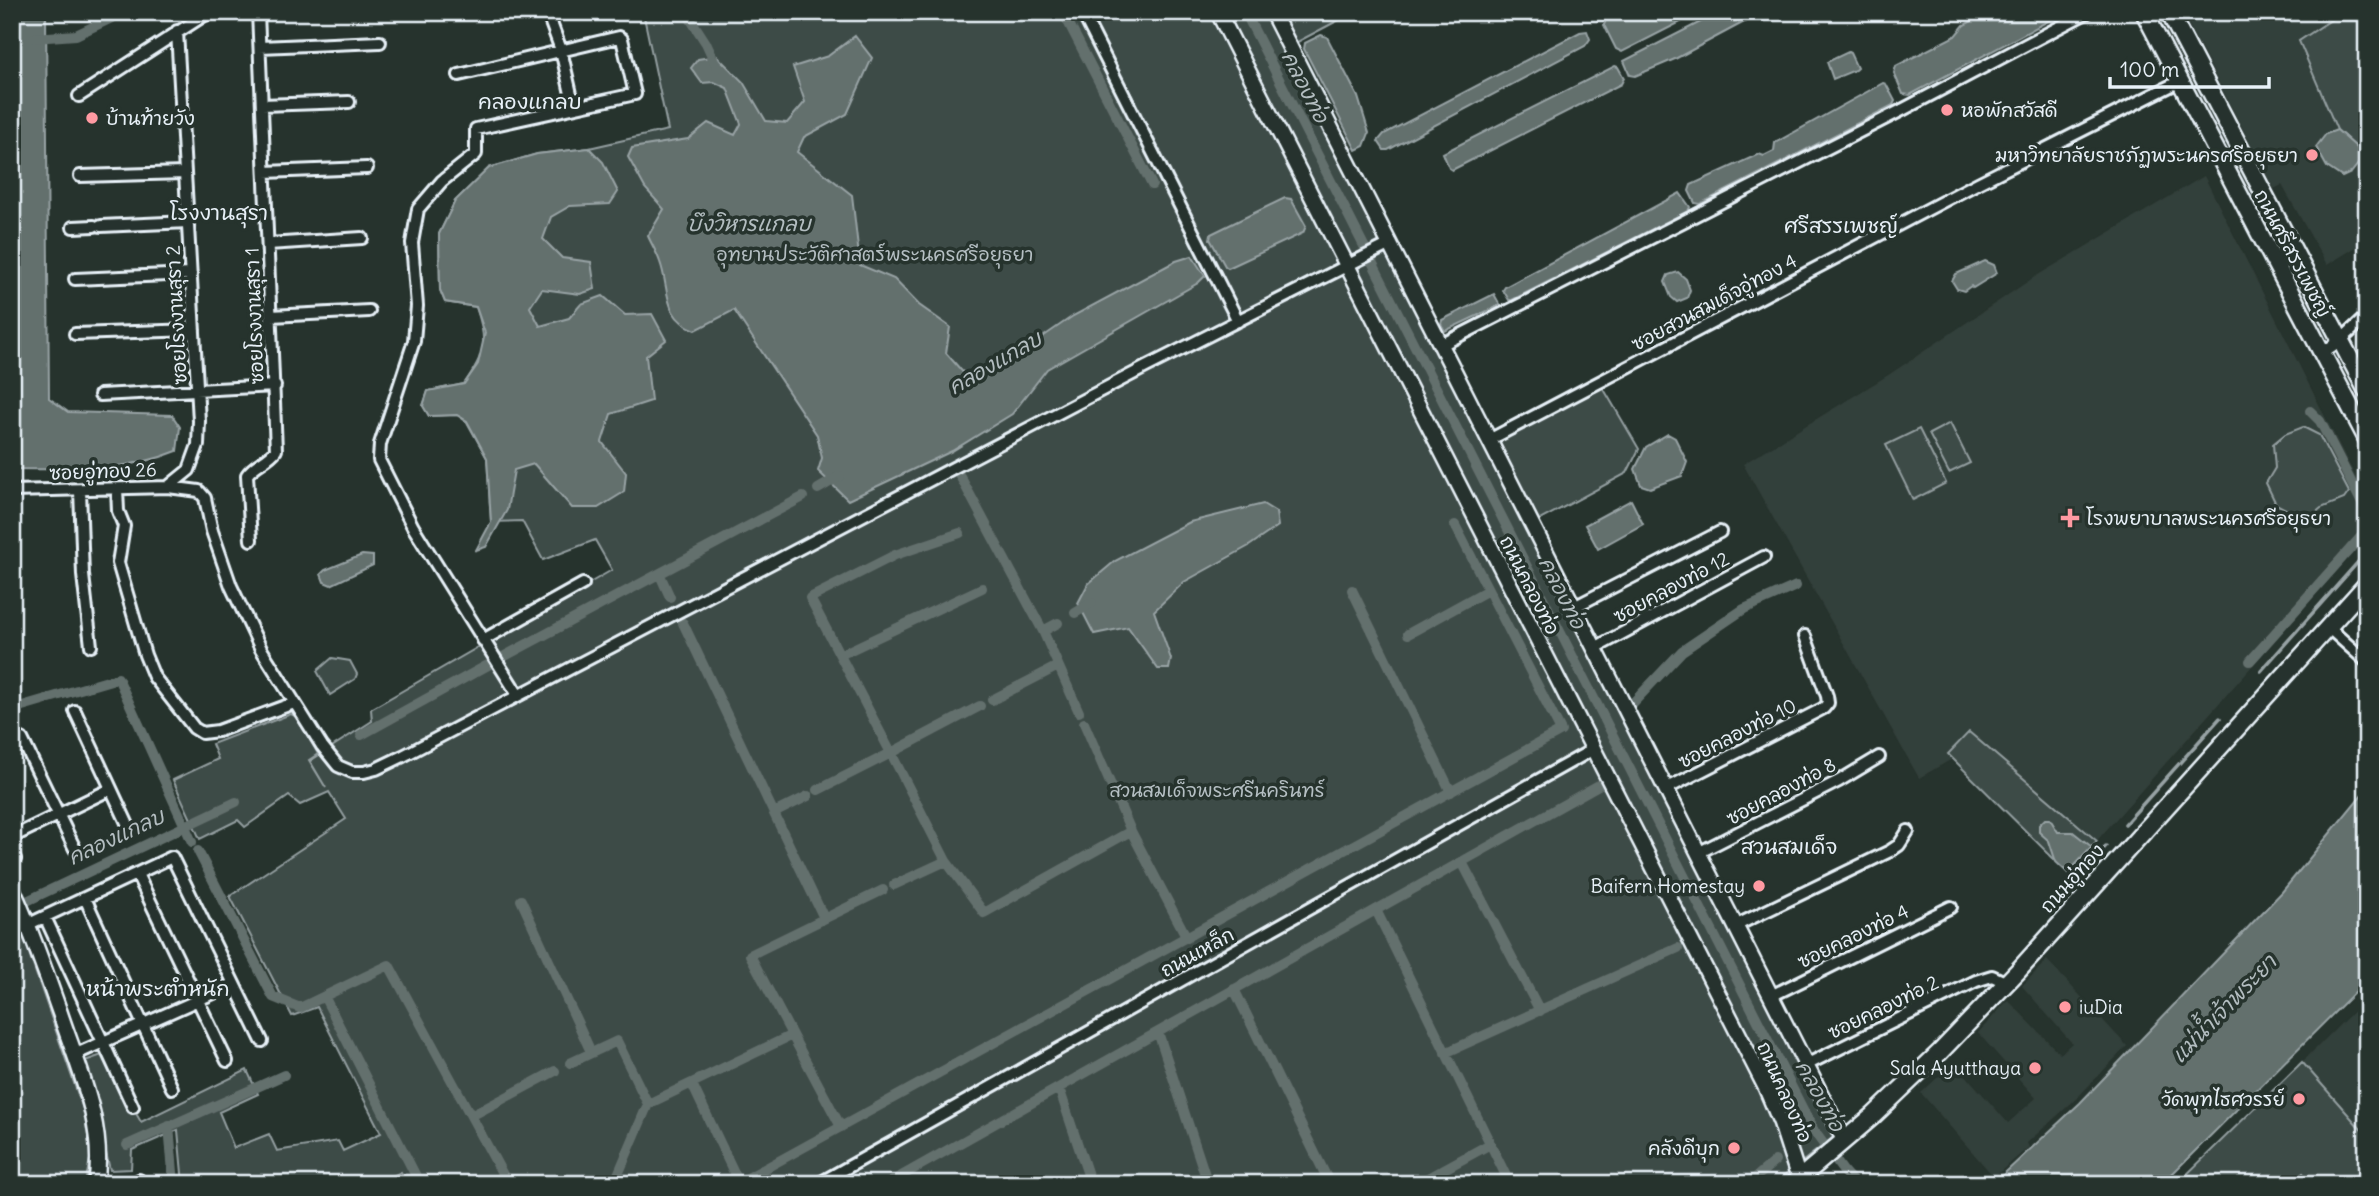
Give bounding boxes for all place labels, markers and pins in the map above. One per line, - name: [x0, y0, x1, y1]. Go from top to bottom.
- place label: หอพักสวัสดี: [1961, 98, 2058, 122]
- marker: หอพักสวัสดี: [1939, 102, 1955, 118]
- place label: บ้านท้ายวัง: [106, 106, 195, 130]
- marker: บ้านท้ายวัง: [84, 110, 100, 126]
- place label: มหาวิทยาลัยราชภัฏพระนครศรีอยุธยา: [1995, 143, 2298, 170]
- marker: มหาวิทยาลัยราชภัฏพระนครศรีอยุธยา: [2304, 147, 2320, 163]
- place label: โรงพยาบาลพระนครศรีอยุธยา: [2086, 506, 2331, 533]
- marker: โรงพยาบาลพระนครศรีอยุธยา: [2060, 508, 2080, 528]
- place label: Baifern Homestay: [1590, 874, 1745, 898]
- marker: Baifern Homestay: [1751, 878, 1767, 894]
- place label: iuDia: [2079, 995, 2123, 1019]
- marker: iuDia: [2057, 999, 2073, 1015]
- place label: Sala Ayutthaya: [1890, 1056, 2021, 1080]
- marker: Sala Ayutthaya: [2027, 1060, 2043, 1076]
- place label: วัดพุทไธศวรรย์: [2161, 1087, 2285, 1114]
- marker: วัดพุทไธศวรรย์: [2291, 1091, 2307, 1107]
- place label: คลังดีบุก: [1648, 1136, 1720, 1163]
- marker: คลังดีบุก: [1726, 1140, 1742, 1156]

